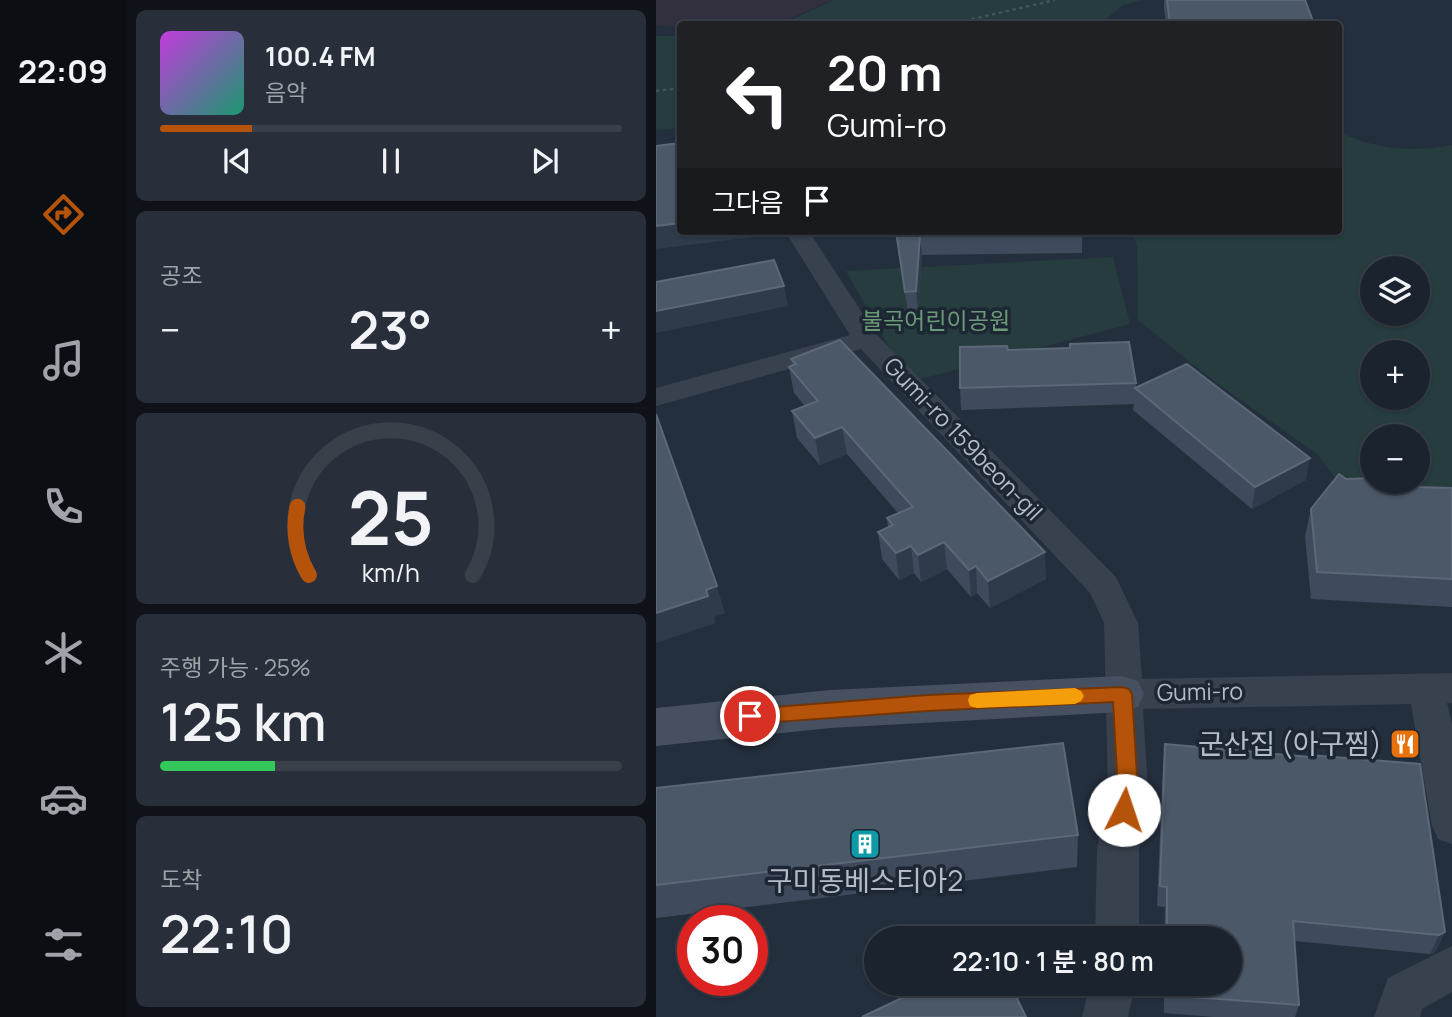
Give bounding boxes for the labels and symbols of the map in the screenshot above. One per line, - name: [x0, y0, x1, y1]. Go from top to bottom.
- park label: 불곡어린이공원: [862, 304, 1010, 336]
- street label: Gumi-ro 159beon-gil: [877, 350, 1050, 527]
- street label: Gumi-ro: [1157, 674, 1243, 708]
- pin: [720, 686, 780, 746]
- place label: 군산집 (아구찜): [1198, 724, 1382, 762]
- restaurant icon: 군산집 (아구찜): [1388, 727, 1422, 761]
- position arrow: [1087, 773, 1161, 847]
- building icon: 구미동베스티아2: [848, 827, 882, 861]
- place label: 구미동베스티아2: [767, 861, 963, 899]
- speed limit sign: 30: [677, 905, 768, 996]

